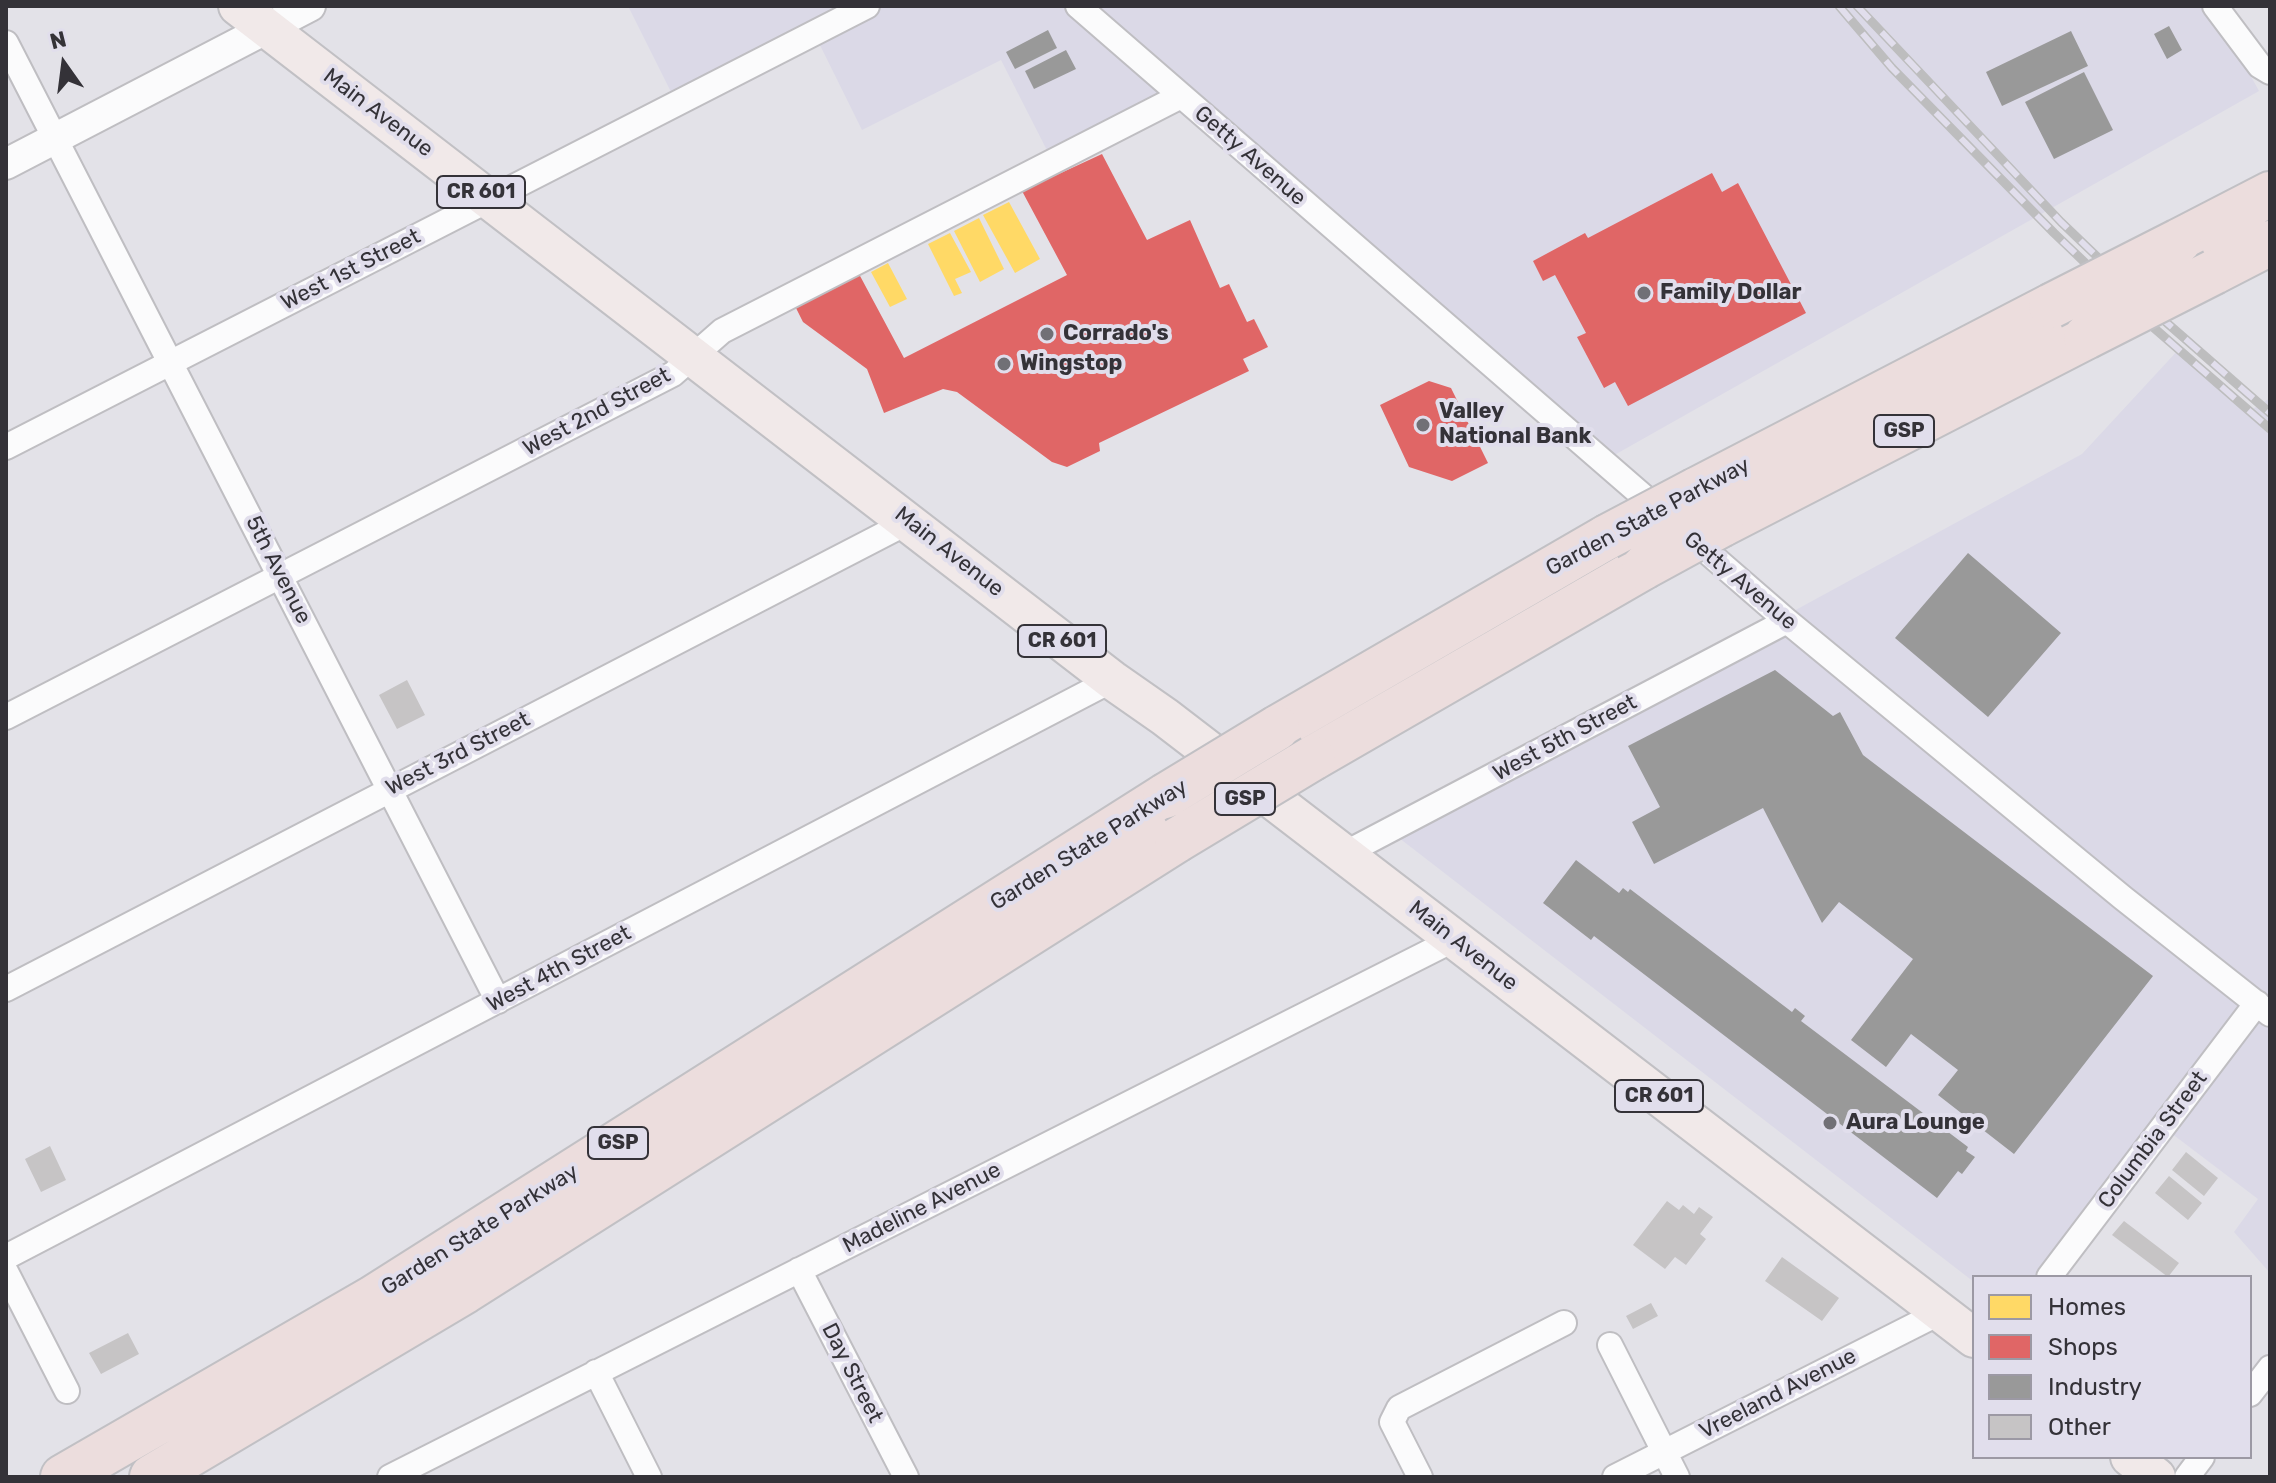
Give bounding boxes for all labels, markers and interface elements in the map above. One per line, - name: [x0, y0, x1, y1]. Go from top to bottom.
- north arrow: [24, 24, 104, 104]
- text: N: [47, 25, 69, 55]
- street label: Main Avenue: [318, 63, 438, 163]
- street label: Getty Avenue: [1189, 100, 1311, 212]
- road number: CR 601: [437, 176, 525, 208]
- street label: West 1st Street: [277, 224, 425, 316]
- place label: Family Dollar: [1660, 280, 1801, 306]
- marker: Family Dollar: [1635, 284, 1653, 302]
- place label: Corrado's: [1063, 321, 1169, 347]
- marker: Corrado's: [1038, 325, 1056, 343]
- place label: Wingstop: [1020, 351, 1122, 377]
- marker: Wingstop: [995, 355, 1013, 373]
- street label: West 2nd Street: [519, 362, 675, 462]
- place label: Valley National Bank: [1439, 399, 1591, 450]
- road number: GSP: [1874, 415, 1934, 447]
- marker: Valley National Bank: [1414, 416, 1432, 434]
- street label: Garden State Parkway: [1542, 452, 1754, 582]
- street label: Main Avenue: [889, 501, 1009, 603]
- street label: 5th Avenue: [240, 512, 316, 628]
- street label: Getty Avenue: [1678, 526, 1802, 636]
- road number: CR 601: [1018, 625, 1106, 657]
- street label: West 5th Street: [1489, 689, 1641, 787]
- street label: West 3rd Street: [382, 706, 534, 802]
- street label: Garden State Parkway: [986, 774, 1192, 916]
- road number: GSP: [1215, 783, 1275, 815]
- street label: Main Avenue: [1403, 895, 1523, 997]
- street label: West 4th Street: [482, 920, 636, 1018]
- street label: Columbia Street: [2093, 1066, 2213, 1214]
- road number: CR 601: [1615, 1080, 1703, 1112]
- place label: Aura Lounge: [1846, 1110, 1985, 1136]
- marker: Aura Lounge: [1821, 1114, 1839, 1132]
- road number: GSP: [588, 1127, 648, 1159]
- street label: Madeline Avenue: [839, 1157, 1005, 1259]
- street label: Garden State Parkway: [377, 1159, 583, 1301]
- legend: [1972, 1275, 2252, 1459]
- text: Homes: [2048, 1293, 2126, 1321]
- street label: Day Street: [816, 1319, 888, 1427]
- text: Shops: [2048, 1333, 2118, 1361]
- street label: Vreeland Avenue: [1695, 1343, 1861, 1445]
- text: Industry: [2048, 1373, 2142, 1401]
- text: Other: [2048, 1413, 2111, 1441]

